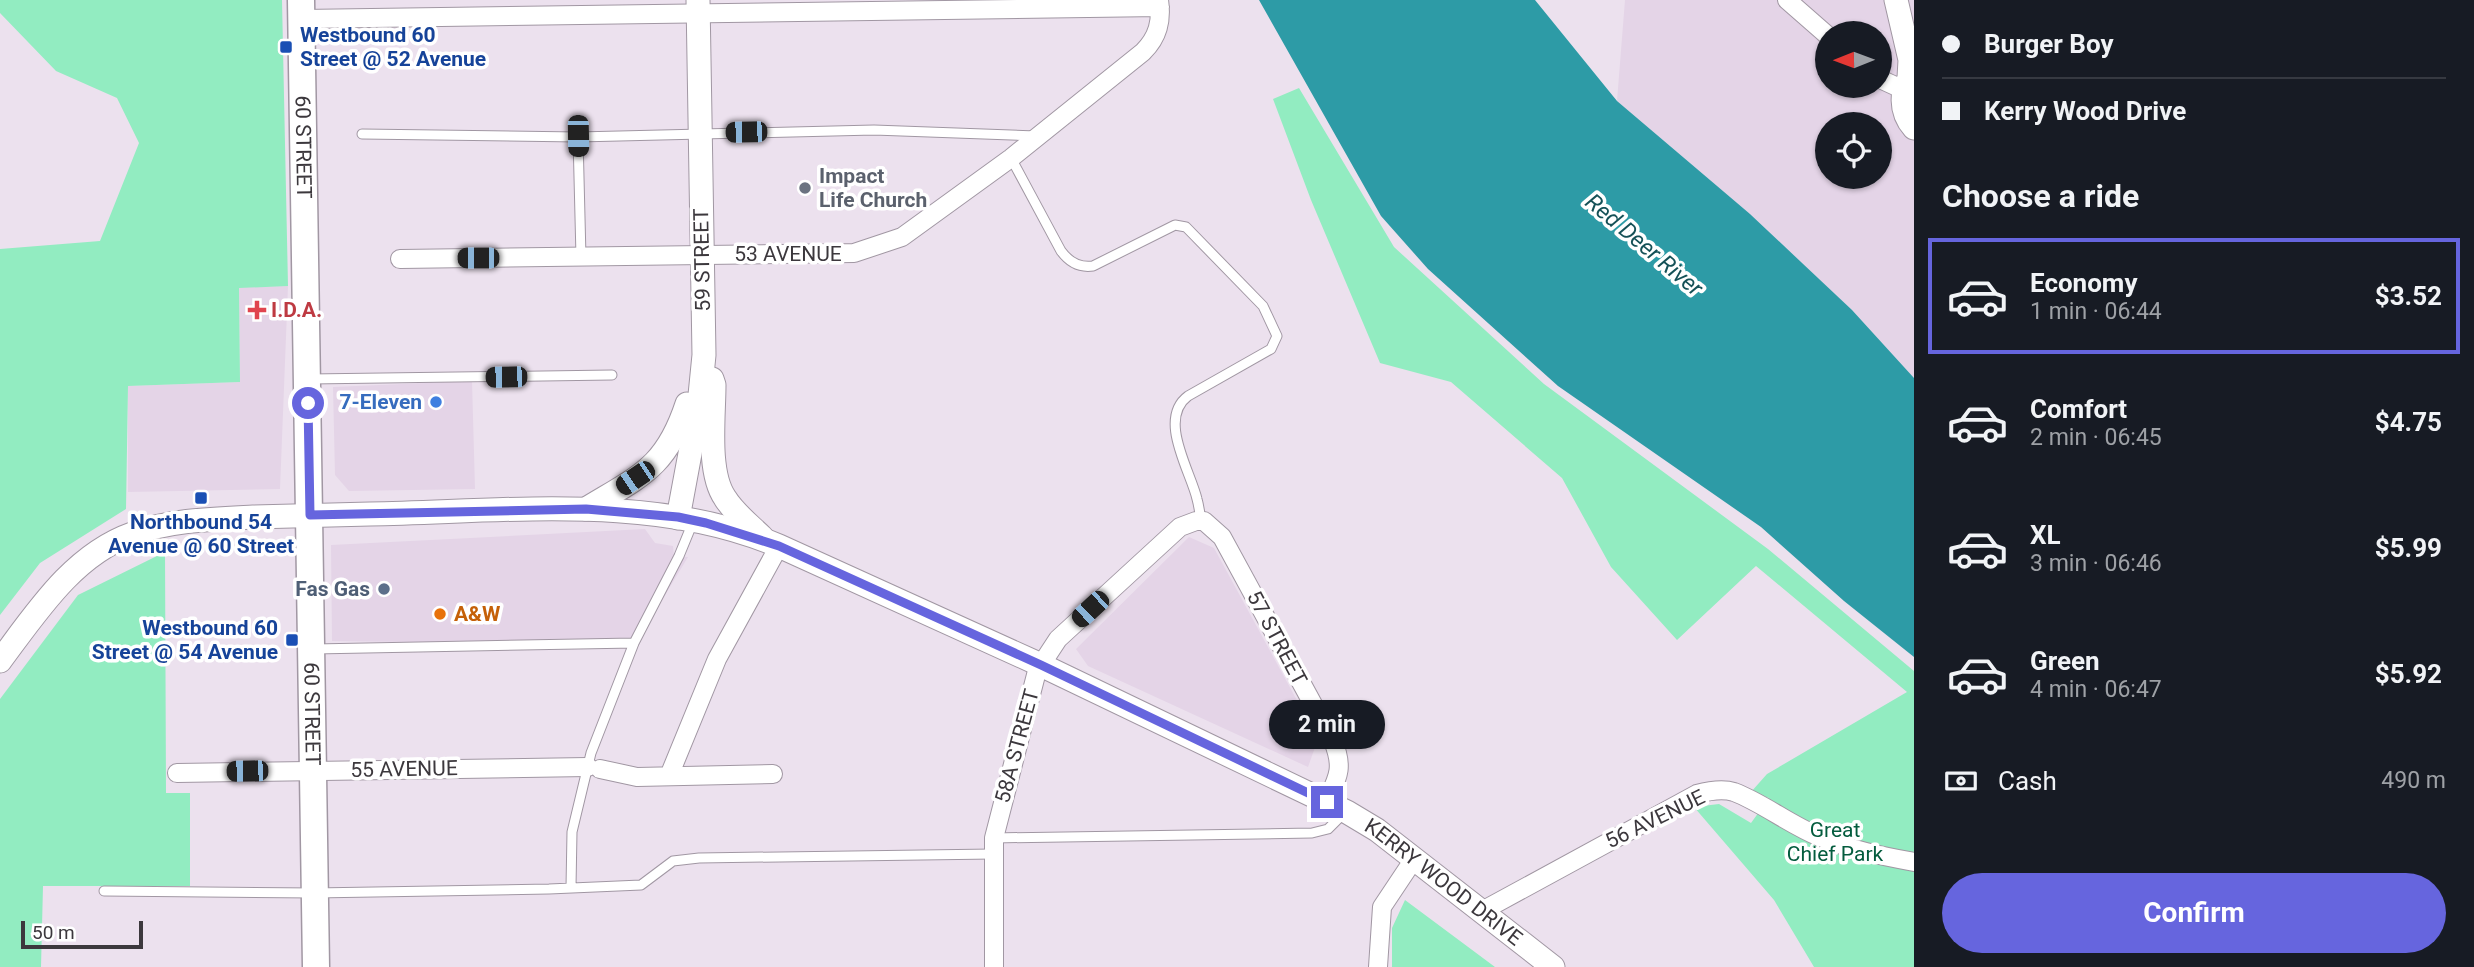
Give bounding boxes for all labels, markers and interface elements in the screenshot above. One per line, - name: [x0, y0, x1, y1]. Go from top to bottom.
- north arrow: [1815, 21, 1892, 98]
- map controls: [1815, 21, 1892, 189]
- place label: Westbound 60 Street @ 52 Avenue: [300, 23, 486, 71]
- text: Burger Boy: [1984, 29, 2113, 59]
- marker: Westbound 60 Street @ 52 Avenue: [278, 39, 294, 55]
- street label: 60 STREET: [290, 95, 316, 199]
- text: Kerry Wood Drive: [1984, 96, 2186, 126]
- button: locate: [1815, 112, 1892, 189]
- car: [568, 115, 589, 157]
- car: [725, 121, 768, 143]
- place label: Impact Life Church: [819, 164, 927, 212]
- text: Choose a ride: [1942, 177, 2139, 215]
- marker: Impact Life Church: [797, 180, 813, 196]
- water label: Red Deer River: [1580, 188, 1709, 303]
- street label: 59 STREET: [689, 208, 715, 312]
- street label: 53 AVENUE: [734, 242, 842, 266]
- car: [458, 248, 500, 269]
- icon: car: [1946, 265, 2009, 328]
- text: Economy: [2030, 268, 2137, 298]
- text: $3.52: [2375, 281, 2442, 311]
- place label: I.D.A.: [271, 298, 322, 322]
- text: 1 min · 06:44: [2030, 298, 2162, 325]
- marker: I.D.A.: [249, 302, 265, 318]
- car: [485, 366, 528, 388]
- route start: [292, 387, 324, 419]
- place label: 7-Eleven: [339, 390, 422, 414]
- icon: car: [1946, 391, 2009, 454]
- marker: 7-Eleven: [428, 394, 444, 410]
- text: Comfort: [2030, 394, 2127, 424]
- text: $4.75: [2375, 407, 2442, 437]
- text: 2 min · 06:45: [2030, 424, 2162, 451]
- car: [612, 458, 659, 498]
- marker: Northbound 54 Avenue @ 60 Street: [193, 490, 209, 506]
- place label: Northbound 54 Avenue @ 60 Street: [108, 510, 294, 558]
- icon: car: [1946, 517, 2009, 580]
- text: XL: [2030, 520, 2061, 550]
- text: $5.99: [2375, 533, 2442, 563]
- text: 3 min · 06:46: [2030, 550, 2162, 577]
- place label: Fas Gas: [295, 577, 370, 601]
- marker: Fas Gas: [376, 581, 392, 597]
- car: [1068, 587, 1113, 631]
- street label: 57 STREET: [1242, 587, 1312, 690]
- place label: A&W: [454, 602, 501, 626]
- marker: A&W: [432, 606, 448, 622]
- place label: Westbound 60 Street @ 54 Avenue: [92, 616, 278, 664]
- marker: Westbound 60 Street @ 54 Avenue: [284, 632, 300, 648]
- icon: car: [1946, 643, 2009, 706]
- text: Green: [2030, 646, 2100, 676]
- text: $5.92: [2375, 659, 2442, 689]
- street label: 60 STREET: [299, 662, 325, 766]
- text: 4 min · 06:47: [2030, 676, 2162, 703]
- street label: 58A STREET: [990, 686, 1044, 806]
- callout: 2 min: [1269, 700, 1385, 750]
- text: 2 min: [1298, 711, 1356, 738]
- street label: 55 AVENUE: [350, 756, 458, 782]
- car: [226, 760, 269, 782]
- icon: cash: [1942, 762, 1980, 800]
- text: Cash: [1998, 766, 2057, 796]
- text: 490 m: [2381, 767, 2446, 794]
- street label: 56 AVENUE: [1601, 785, 1709, 853]
- route end: [1311, 786, 1343, 818]
- street label: KERRY WOOD DRIVE: [1360, 814, 1527, 950]
- park label: Great Chief Park: [1787, 818, 1884, 866]
- button: Confirm: [1942, 873, 2446, 953]
- scale bar: [21, 918, 144, 950]
- text: 50 m: [32, 921, 75, 944]

